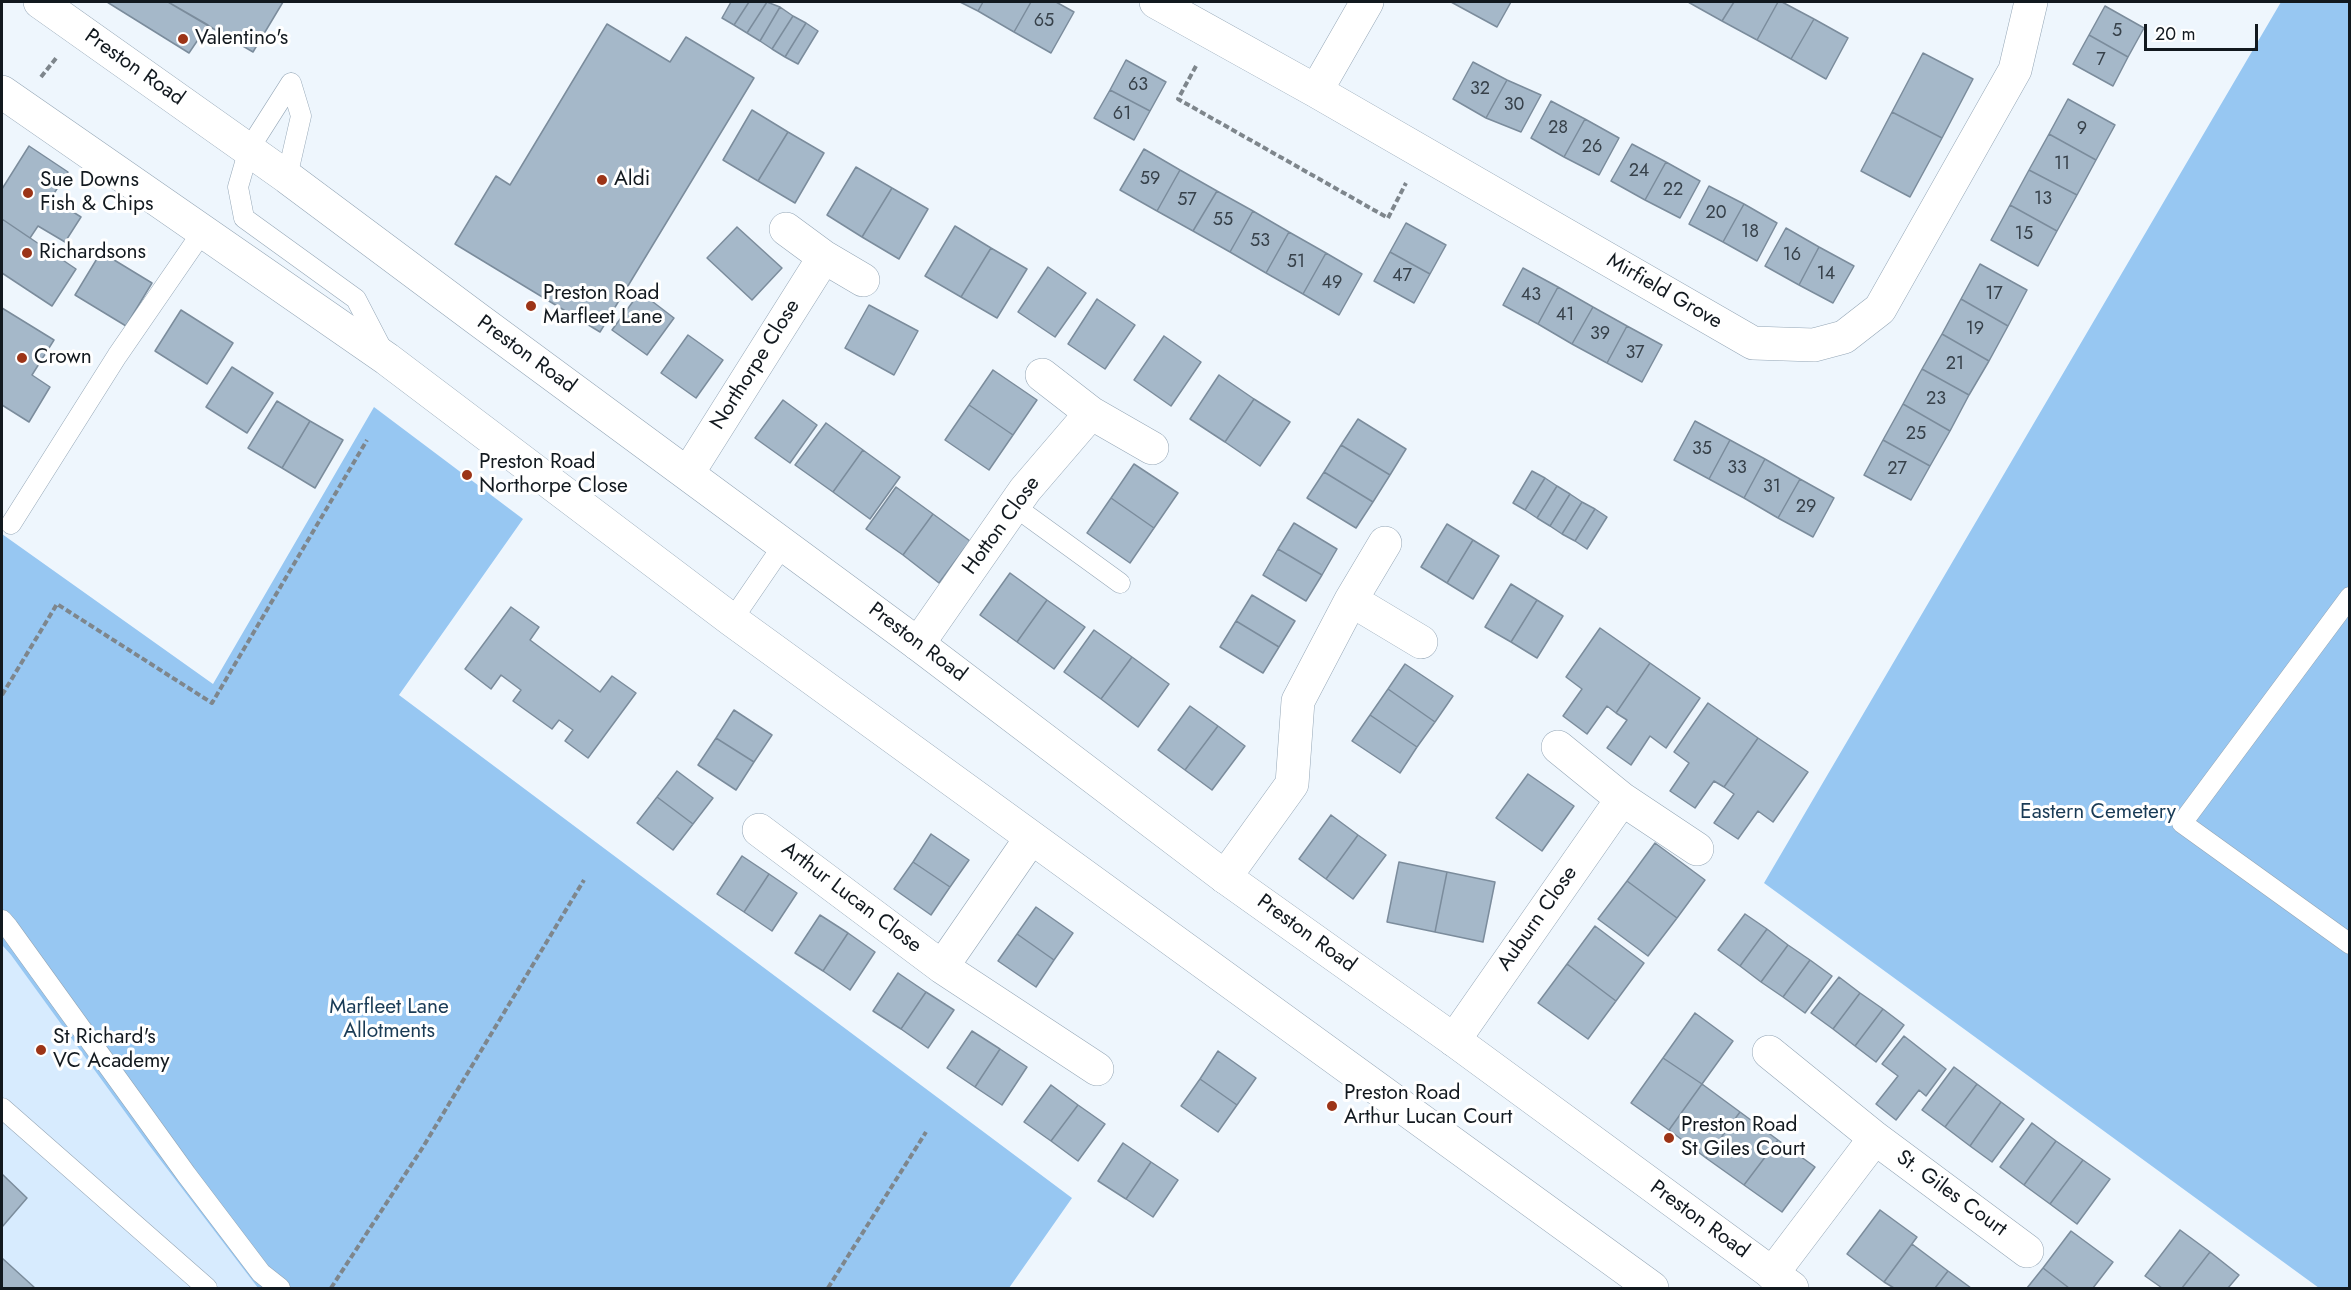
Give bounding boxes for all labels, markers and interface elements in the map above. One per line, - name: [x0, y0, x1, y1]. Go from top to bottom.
- house number: 65: [1034, 11, 1054, 33]
- scale bar: [2147, 12, 2261, 50]
- house number: 5: [2112, 21, 2122, 43]
- text: 20 m: [2155, 21, 2195, 47]
- street label: Preston Road: [79, 24, 189, 112]
- place label: Valentino's: [195, 26, 288, 52]
- marker: Valentino's: [176, 32, 190, 46]
- house number: 7: [2096, 50, 2106, 72]
- house number: 63: [1128, 75, 1148, 97]
- house number: 32: [1470, 79, 1490, 101]
- house number: 30: [1504, 95, 1524, 117]
- house number: 61: [1113, 104, 1131, 126]
- house number: 28: [1548, 118, 1568, 140]
- house number: 9: [2077, 119, 2087, 141]
- house number: 26: [1582, 137, 1602, 159]
- house number: 11: [2054, 154, 2070, 176]
- house number: 24: [1629, 161, 1649, 183]
- place label: Aldi: [614, 167, 650, 193]
- place label: Sue Downs Fish & Chips: [40, 168, 154, 218]
- house number: 59: [1140, 169, 1160, 191]
- marker: Aldi: [595, 173, 609, 187]
- house number: 22: [1663, 180, 1683, 202]
- marker: Sue Downs Fish & Chips: [21, 186, 35, 200]
- house number: 13: [2034, 189, 2052, 211]
- house number: 57: [1177, 190, 1197, 212]
- house number: 20: [1705, 203, 1727, 225]
- house number: 55: [1213, 210, 1233, 232]
- house number: 18: [1741, 222, 1759, 244]
- house number: 15: [2015, 224, 2033, 246]
- house number: 53: [1250, 231, 1270, 253]
- place label: Richardsons: [39, 240, 146, 266]
- house number: 16: [1783, 245, 1801, 267]
- marker: Richardsons: [20, 246, 34, 260]
- street label: Mirfield Grove: [1602, 249, 1726, 335]
- house number: 51: [1287, 252, 1305, 274]
- house number: 14: [1817, 264, 1835, 286]
- house number: 47: [1392, 266, 1412, 288]
- house number: 49: [1322, 273, 1342, 295]
- place label: Preston Road Marfleet Lane: [543, 281, 663, 331]
- house number: 17: [1985, 284, 2003, 306]
- house number: 43: [1521, 285, 1541, 307]
- street label: Northorpe Close: [706, 295, 806, 435]
- marker: Preston Road Marfleet Lane: [524, 299, 538, 313]
- house number: 41: [1556, 305, 1574, 327]
- street label: Preston Road: [472, 311, 580, 399]
- house number: 19: [1966, 319, 1984, 341]
- house number: 39: [1590, 324, 1610, 346]
- house number: 37: [1625, 343, 1645, 365]
- place label: Crown: [34, 345, 92, 371]
- marker: Crown: [15, 351, 29, 365]
- house number: 21: [1946, 354, 1964, 376]
- house number: 23: [1926, 389, 1946, 411]
- house number: 25: [1906, 424, 1926, 446]
- house number: 35: [1692, 439, 1712, 461]
- place label: Preston Road Northorpe Close: [479, 450, 628, 500]
- house number: 33: [1727, 458, 1747, 480]
- house number: 27: [1887, 459, 1907, 481]
- marker: Preston Road Northorpe Close: [460, 468, 474, 482]
- street label: Hotton Close: [958, 472, 1046, 580]
- house number: 31: [1763, 477, 1781, 499]
- house number: 29: [1796, 497, 1816, 519]
- street label: Preston Road: [863, 598, 971, 688]
- park label: Eastern Cemetery: [2020, 800, 2176, 826]
- street label: Arthur Lucan Close: [776, 837, 926, 959]
- street label: Auburn Close: [1493, 862, 1583, 976]
- street label: Preston Road: [1252, 890, 1360, 978]
- park label: Marfleet Lane Allotments: [329, 995, 449, 1045]
- place label: St Richard's VC Academy: [53, 1025, 170, 1075]
- marker: St Richard's VC Academy: [34, 1043, 48, 1057]
- place label: Preston Road Arthur Lucan Court: [1344, 1081, 1512, 1131]
- marker: Preston Road Arthur Lucan Court: [1325, 1099, 1339, 1113]
- place label: Preston Road St Giles Court: [1681, 1113, 1805, 1163]
- marker: Preston Road St Giles Court: [1662, 1131, 1676, 1145]
- street label: St. Giles Court: [1891, 1145, 2011, 1243]
- street label: Preston Road: [1645, 1176, 1753, 1264]

